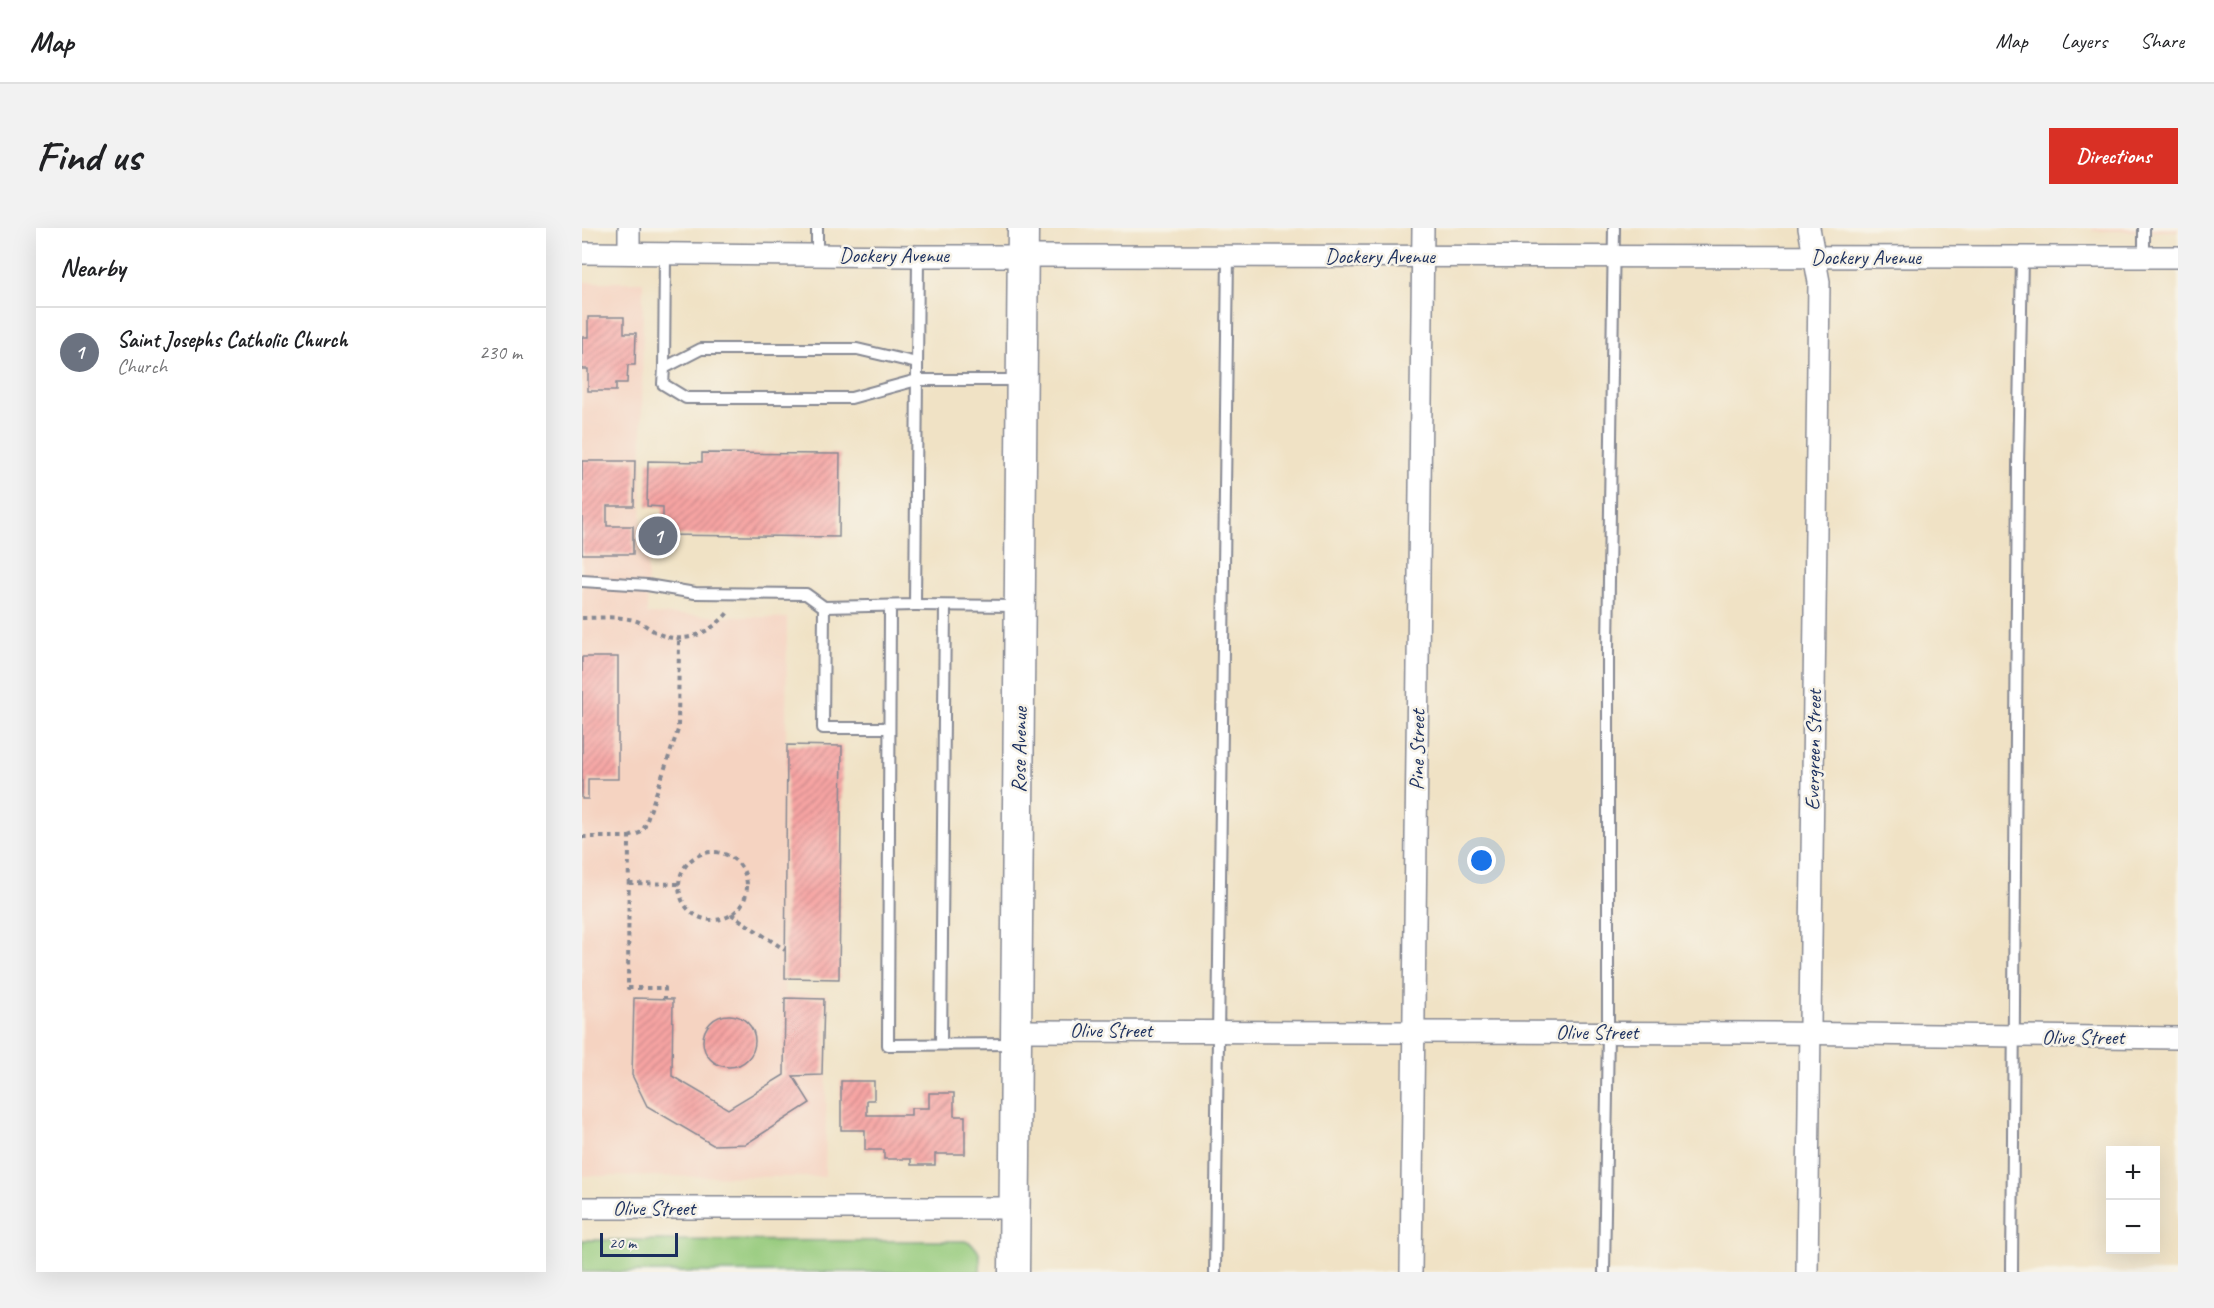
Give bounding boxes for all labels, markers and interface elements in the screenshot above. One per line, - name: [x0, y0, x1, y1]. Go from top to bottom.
- text: Map: [30, 24, 73, 59]
- text: Map: [1995, 28, 2028, 54]
- text: Layers: [2061, 28, 2107, 54]
- text: Share: [2140, 28, 2184, 54]
- button: Directions: [2049, 128, 2178, 184]
- text: Find us: [36, 130, 141, 183]
- street label: Dockery Avenue: [839, 242, 950, 268]
- street label: Dockery Avenue: [1325, 243, 1436, 269]
- street label: Dockery Avenue: [1811, 244, 1922, 270]
- text: Nearby: [60, 251, 125, 284]
- text: Saint Josephs Catholic Church: [117, 326, 347, 354]
- text: 1: [75, 340, 84, 365]
- text: 230 m: [479, 340, 522, 365]
- text: Church: [117, 354, 167, 379]
- pin: 1: [638, 514, 678, 558]
- street label: Evergreen Street: [1799, 687, 1827, 811]
- street label: Rose Avenue: [1005, 706, 1033, 793]
- street label: Pine Street: [1403, 707, 1431, 791]
- your location: [1467, 846, 1496, 875]
- street label: Olive Street: [1070, 1017, 1154, 1043]
- street label: Olive Street: [1556, 1019, 1640, 1045]
- street label: Olive Street: [2042, 1024, 2126, 1050]
- map controls: [2106, 1146, 2160, 1254]
- button: +: [2106, 1146, 2160, 1200]
- street label: Olive Street: [613, 1195, 697, 1221]
- button: −: [2106, 1200, 2160, 1254]
- scale bar: [600, 1230, 678, 1258]
- text: 20 m: [609, 1233, 636, 1253]

